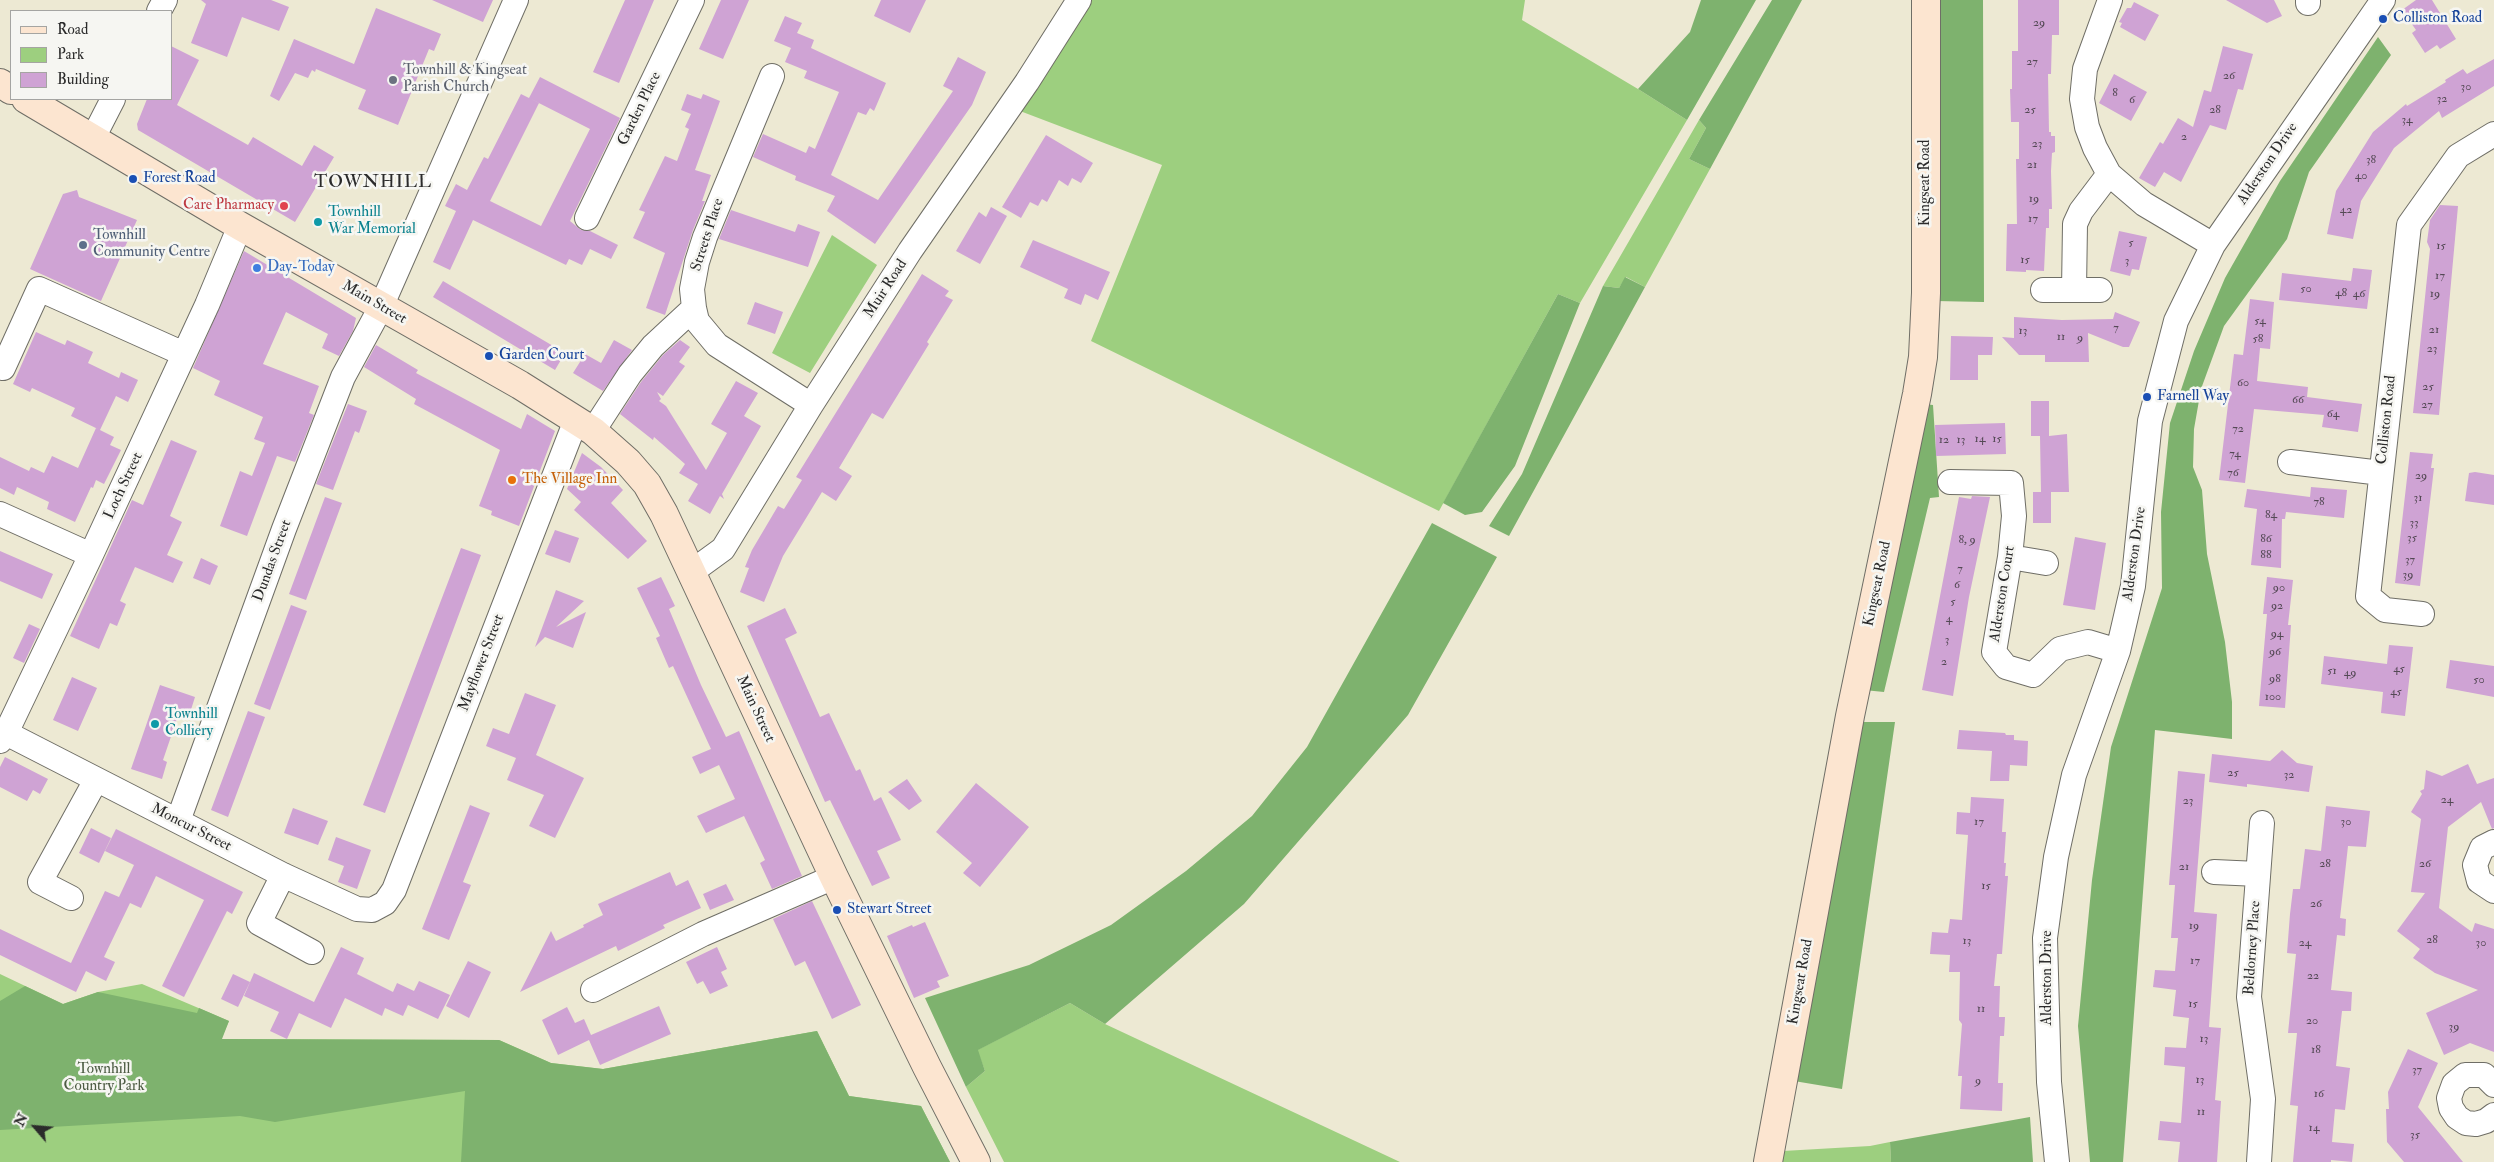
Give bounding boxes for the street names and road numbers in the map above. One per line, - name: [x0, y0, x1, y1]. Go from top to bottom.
- street label: Garden Place: [614, 69, 666, 149]
- street label: Alderston Drive: [2234, 120, 2302, 208]
- street label: Kingseat Road: [1917, 140, 1935, 226]
- street label: Streets Place: [688, 196, 728, 274]
- street label: Muir Road: [860, 256, 912, 322]
- street label: Main Street: [338, 277, 410, 329]
- street label: Colliston Road: [2373, 375, 2401, 465]
- street label: Loch Street: [101, 450, 147, 522]
- street label: Alderston Drive: [2119, 506, 2151, 602]
- street label: Dundas Street: [250, 518, 296, 604]
- street label: Kingseat Road: [1860, 540, 1896, 628]
- street label: Alderston Court: [1987, 545, 2019, 643]
- street label: Mayflower Street: [455, 612, 509, 714]
- street label: Main Street: [732, 673, 778, 745]
- street label: Moncur Street: [148, 800, 234, 856]
- street label: Beldorney Place: [2241, 900, 2265, 996]
- street label: Alderston Drive: [2039, 931, 2057, 1025]
- street label: Kingseat Road: [1785, 938, 1817, 1026]

